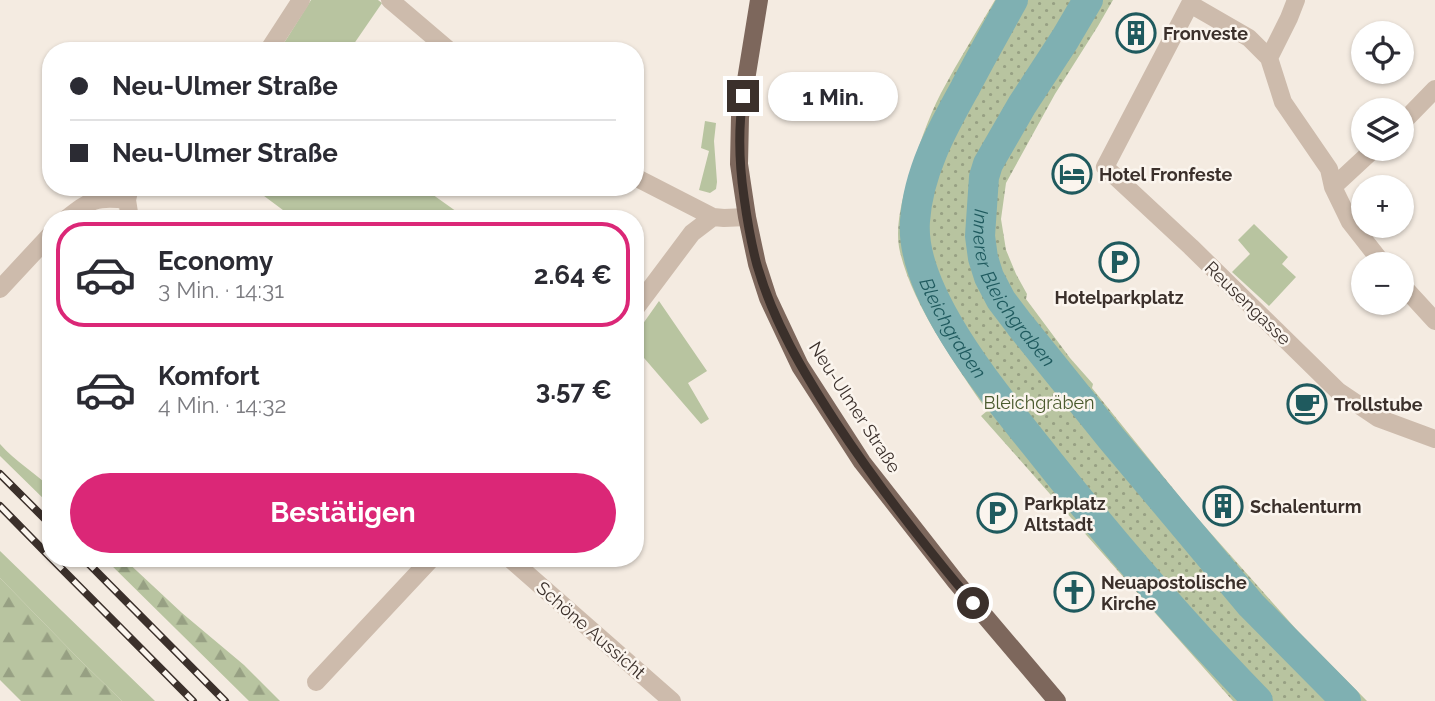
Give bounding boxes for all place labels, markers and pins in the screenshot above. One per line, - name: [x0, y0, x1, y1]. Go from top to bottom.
- building icon: Fronveste: [1115, 12, 1157, 54]
- place label: Fronveste: [1163, 23, 1248, 44]
- hotel icon: Hotel Fronfeste: [1051, 153, 1093, 195]
- place label: Hotel Fronfeste: [1099, 164, 1233, 185]
- parking icon: Hotelparkplatz: [1098, 241, 1140, 283]
- place label: Hotelparkplatz: [1054, 287, 1184, 308]
- cafe icon: Trollstube: [1286, 383, 1328, 425]
- place label: Trollstube: [1334, 394, 1423, 415]
- building icon: Schalenturm: [1202, 485, 1244, 527]
- parking icon: Parkplatz Altstadt: [976, 492, 1018, 534]
- place label: Parkplatz Altstadt: [1024, 493, 1106, 535]
- place label: Schalenturm: [1250, 496, 1361, 517]
- church icon: Neuapostolische Kirche: [1053, 571, 1095, 613]
- place label: Neuapostolische Kirche: [1101, 572, 1247, 614]

